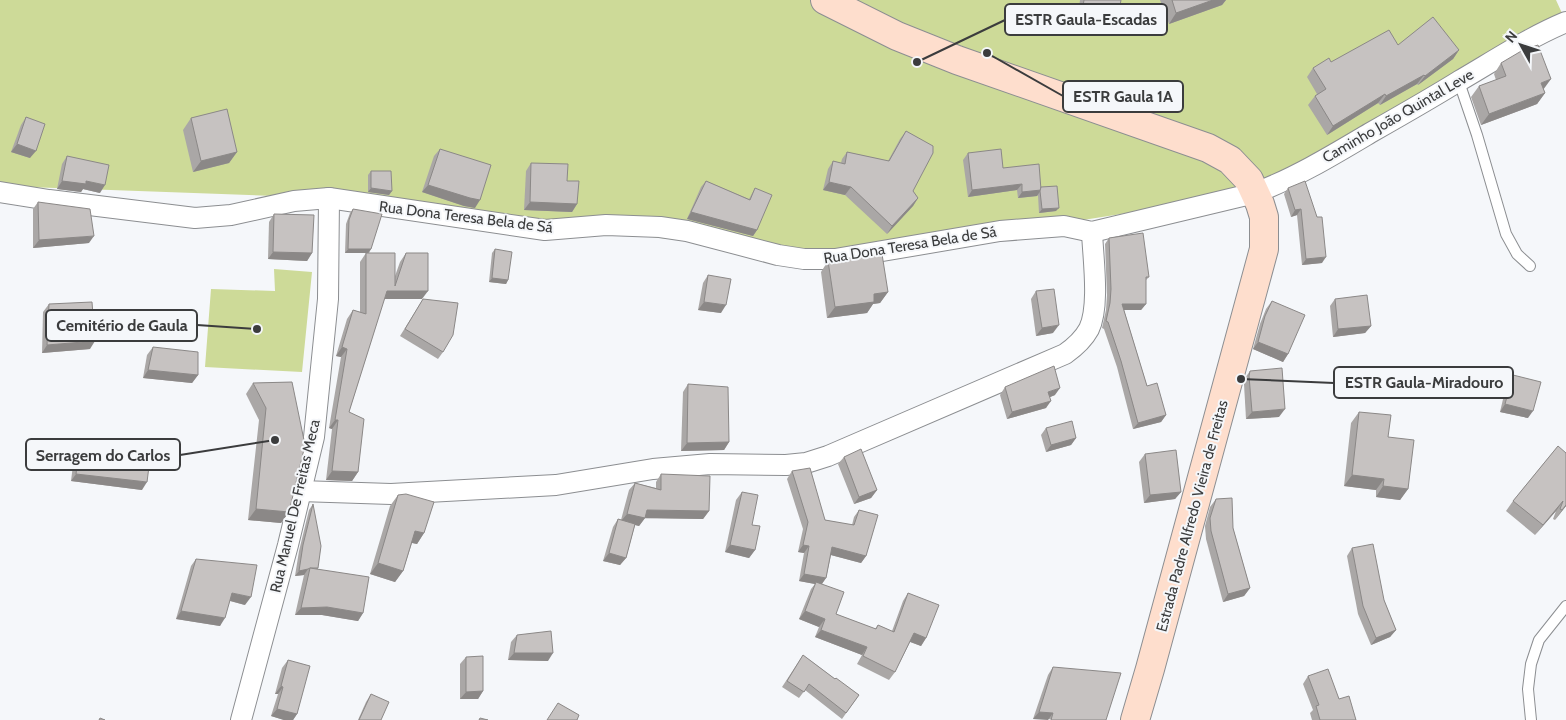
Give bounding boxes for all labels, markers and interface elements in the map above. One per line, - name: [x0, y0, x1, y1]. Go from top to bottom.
- callout: ESTR Gaula-Escadas: [1005, 4, 1167, 35]
- text: ESTR Gaula-Escadas: [1015, 10, 1157, 29]
- north arrow: [1496, 20, 1546, 70]
- text: N: [1501, 27, 1521, 46]
- street label: Caminho João Quintal Leve: [1319, 65, 1477, 167]
- callout: ESTR Gaula 1A: [1063, 81, 1183, 112]
- text: ESTR Gaula 1A: [1073, 87, 1173, 106]
- street label: Rua Dona Teresa Bela de Sá: [378, 197, 555, 237]
- street label: Rua Dona Teresa Bela de Sá: [822, 222, 999, 268]
- callout: Cemitério de Gaula: [46, 310, 197, 341]
- text: Cemitério de Gaula: [56, 316, 188, 335]
- callout: ESTR Gaula-Miradouro: [1334, 367, 1513, 398]
- text: ESTR Gaula-Miradouro: [1345, 373, 1503, 392]
- street label: Estrada Padre Alfredo Vieira de Freitas: [1152, 398, 1232, 634]
- street label: Rua Manuel De Freitas Meca: [266, 417, 324, 594]
- callout: Serragem do Carlos: [26, 439, 180, 470]
- text: Serragem do Carlos: [36, 446, 170, 465]

